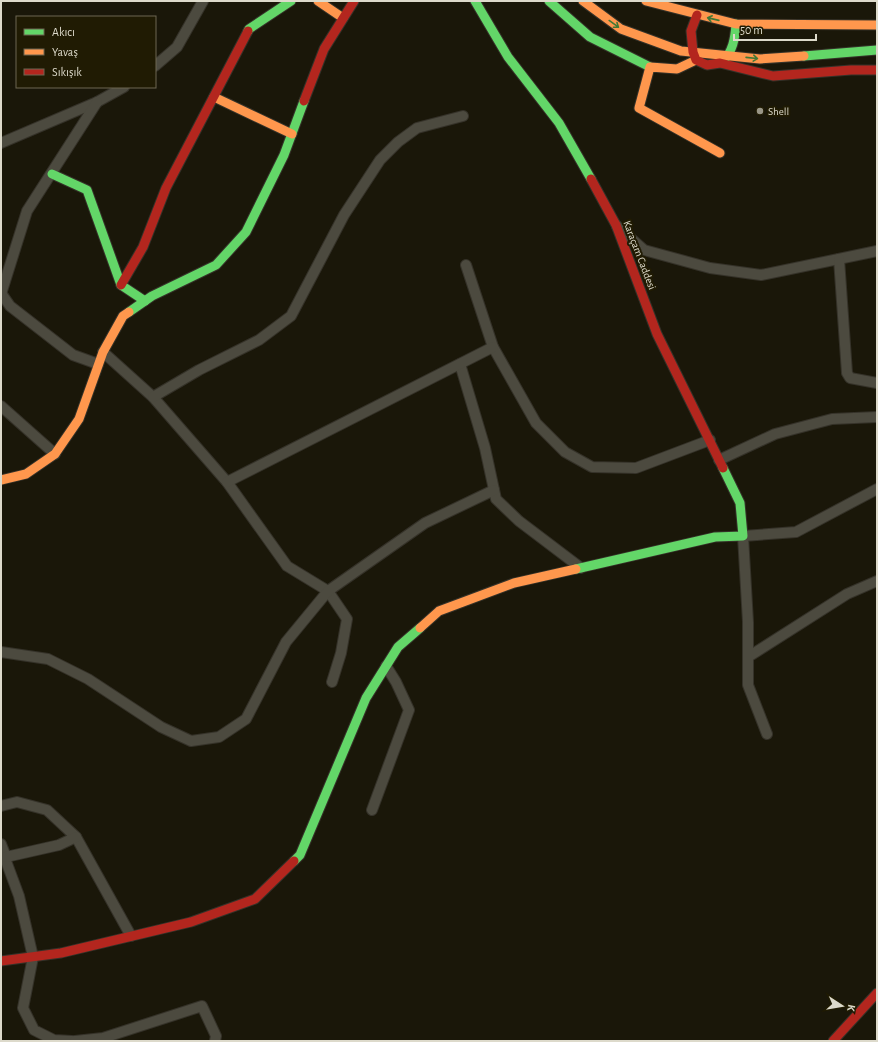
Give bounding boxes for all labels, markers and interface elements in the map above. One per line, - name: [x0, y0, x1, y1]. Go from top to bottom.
- one-way arrow: [706, 14, 719, 22]
- legend: [16, 16, 156, 88]
- scale bar: [734, 16, 816, 42]
- one-way arrow: [608, 20, 619, 28]
- text: 50 m: [740, 24, 763, 36]
- text: Akıcı: [52, 26, 75, 38]
- text: Yavaş: [52, 46, 78, 58]
- one-way arrow: [745, 54, 758, 62]
- text: Sıkışık: [52, 66, 82, 78]
- marker: Shell: [755, 106, 765, 116]
- place label: Shell: [768, 106, 789, 117]
- street label: Karaçam Caddesi: [621, 219, 658, 291]
- north arrow: [822, 986, 862, 1026]
- text: K: [845, 1004, 857, 1013]

